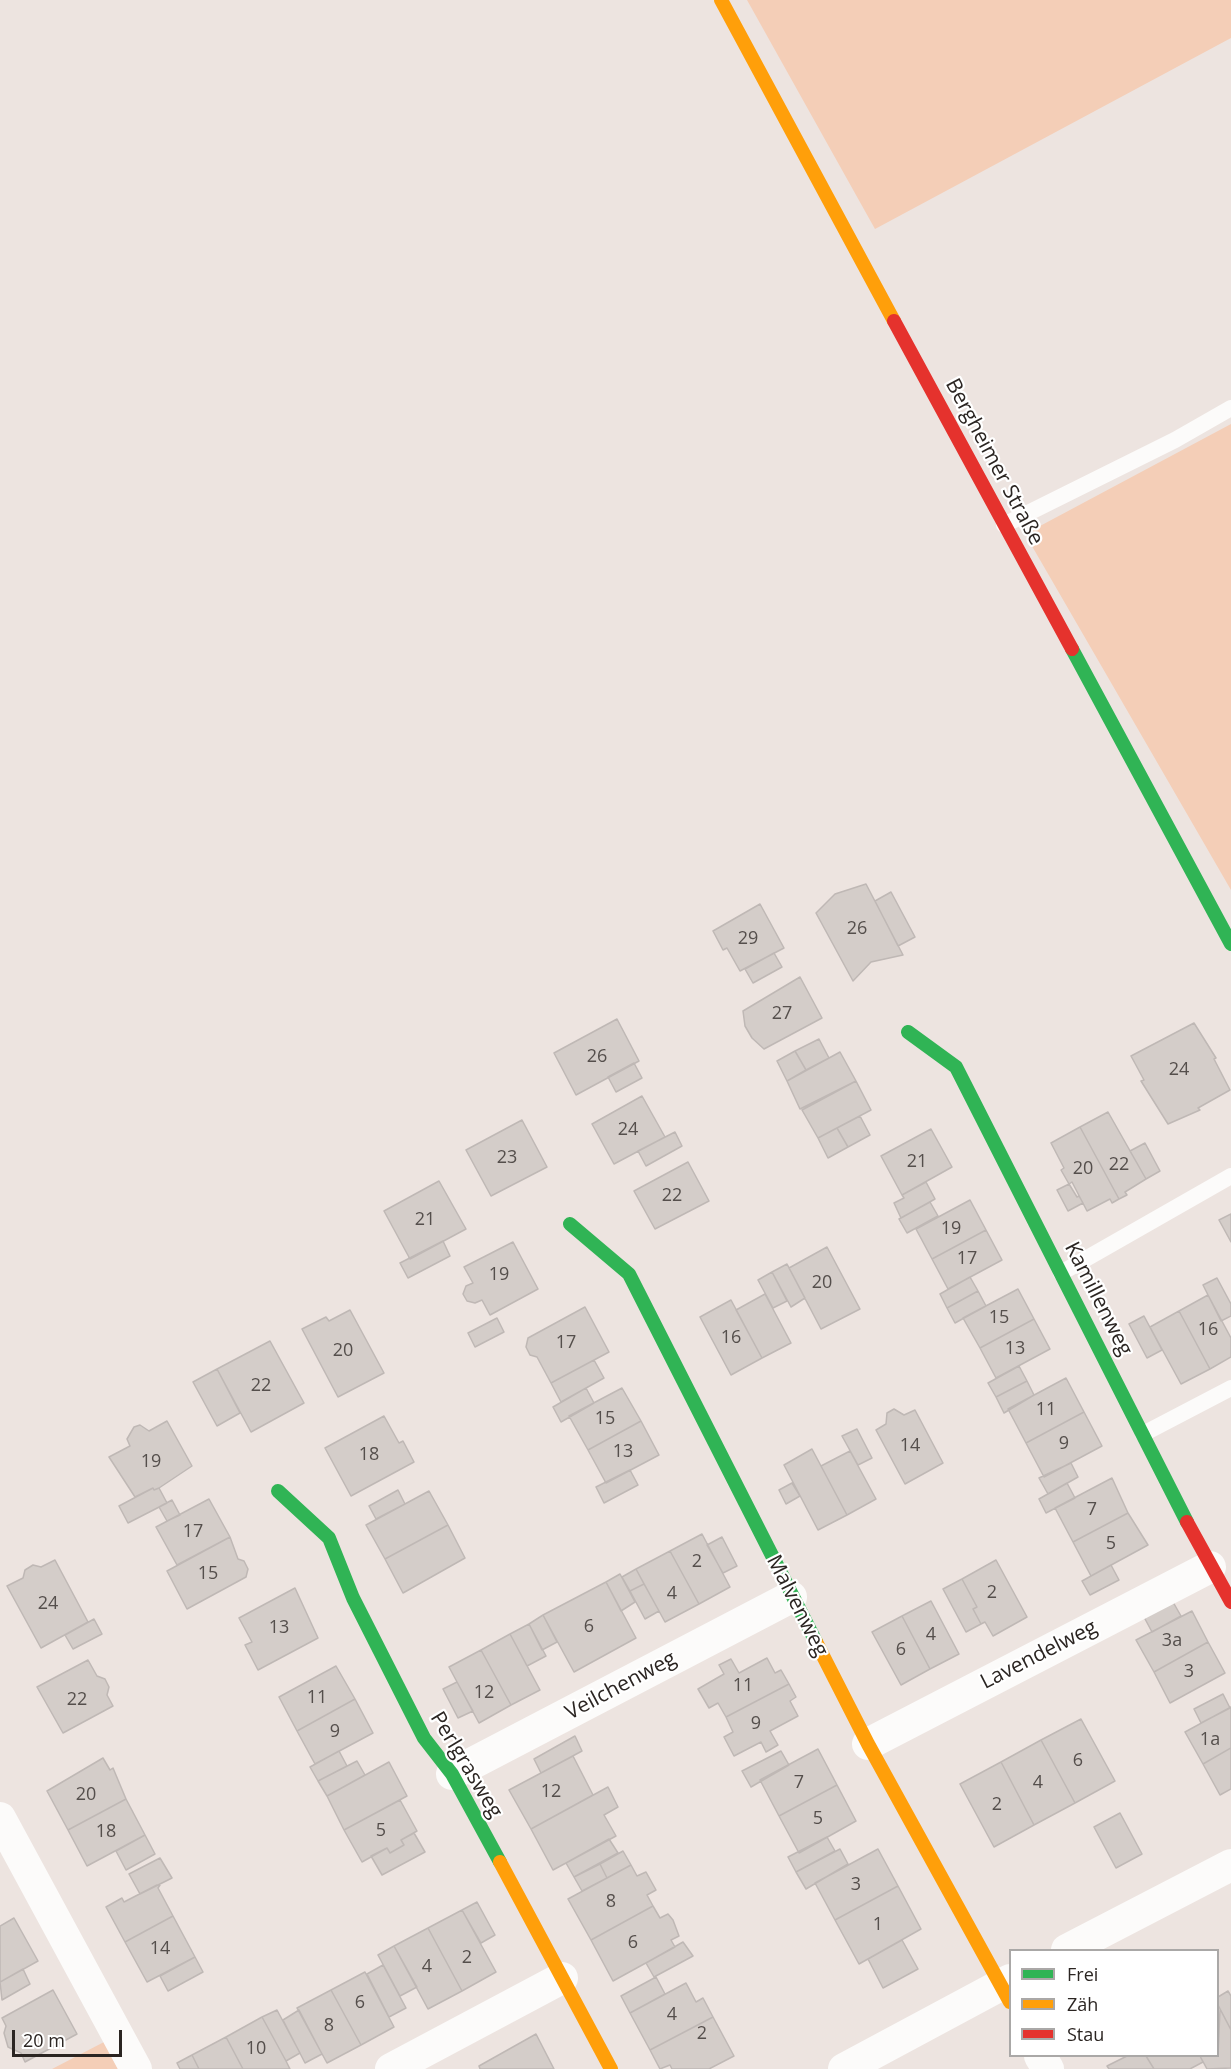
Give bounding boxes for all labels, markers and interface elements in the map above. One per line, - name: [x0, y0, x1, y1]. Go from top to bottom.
- street label: Bergheimer Straße: [940, 375, 1048, 549]
- house number: 26: [847, 918, 867, 940]
- house number: 29: [738, 928, 758, 950]
- house number: 27: [772, 1003, 792, 1025]
- house number: 26: [587, 1046, 607, 1068]
- house number: 24: [1169, 1059, 1189, 1081]
- house number: 24: [618, 1119, 638, 1141]
- house number: 23: [497, 1147, 517, 1169]
- house number: 21: [907, 1151, 927, 1173]
- house number: 22: [1109, 1154, 1129, 1176]
- house number: 20: [1073, 1158, 1093, 1180]
- house number: 22: [662, 1185, 682, 1207]
- house number: 21: [415, 1209, 435, 1231]
- house number: 19: [941, 1218, 961, 1240]
- street label: Kamillenweg: [1059, 1238, 1137, 1360]
- house number: 17: [957, 1248, 977, 1270]
- house number: 19: [489, 1264, 509, 1286]
- house number: 20: [812, 1272, 832, 1294]
- house number: 15: [989, 1307, 1009, 1329]
- house number: 16: [1198, 1319, 1218, 1341]
- house number: 16: [721, 1327, 741, 1349]
- house number: 17: [556, 1332, 576, 1354]
- house number: 13: [1005, 1338, 1025, 1360]
- house number: 20: [333, 1340, 353, 1362]
- house number: 22: [251, 1375, 271, 1397]
- house number: 11: [1036, 1399, 1056, 1421]
- house number: 15: [595, 1408, 615, 1430]
- house number: 9: [1059, 1433, 1069, 1455]
- house number: 14: [900, 1435, 920, 1457]
- house number: 13: [613, 1441, 633, 1463]
- house number: 18: [359, 1444, 379, 1466]
- house number: 19: [141, 1451, 161, 1473]
- house number: 7: [1087, 1499, 1097, 1521]
- house number: 17: [183, 1521, 203, 1543]
- house number: 5: [1106, 1533, 1116, 1555]
- house number: 2: [692, 1551, 702, 1573]
- street label: Malvenweg: [761, 1551, 833, 1661]
- house number: 15: [198, 1563, 218, 1585]
- house number: 2: [987, 1582, 997, 1604]
- house number: 4: [667, 1583, 677, 1605]
- house number: 24: [38, 1593, 58, 1615]
- street label: Lavendelweg: [977, 1615, 1101, 1695]
- house number: 6: [584, 1616, 594, 1638]
- house number: 13: [269, 1617, 289, 1639]
- house number: 4: [926, 1624, 936, 1646]
- house number: 3a: [1162, 1630, 1182, 1652]
- house number: 6: [896, 1639, 906, 1661]
- street label: Veilchenweg: [561, 1646, 681, 1726]
- house number: 3: [1184, 1661, 1194, 1683]
- house number: 11: [733, 1675, 753, 1697]
- house number: 12: [474, 1682, 494, 1704]
- house number: 11: [307, 1687, 327, 1709]
- house number: 22: [67, 1689, 87, 1711]
- street label: Perlgrasweg: [424, 1707, 508, 1823]
- house number: 9: [751, 1713, 761, 1735]
- house number: 9: [330, 1721, 340, 1743]
- house number: 1a: [1200, 1729, 1220, 1751]
- house number: 6: [1073, 1750, 1083, 1772]
- house number: 7: [794, 1772, 804, 1794]
- house number: 4: [1033, 1772, 1043, 1794]
- house number: 12: [541, 1781, 561, 1803]
- house number: 20: [76, 1784, 96, 1806]
- house number: 2: [992, 1794, 1002, 1816]
- house number: 5: [813, 1808, 823, 1830]
- house number: 5: [376, 1820, 386, 1842]
- house number: 18: [96, 1821, 116, 1843]
- house number: 3: [851, 1874, 861, 1896]
- house number: 8: [606, 1891, 616, 1913]
- house number: 1: [873, 1914, 883, 1936]
- house number: 6: [628, 1932, 638, 1954]
- house number: 14: [150, 1938, 170, 1960]
- house number: 2: [462, 1947, 472, 1969]
- legend: [1009, 1949, 1219, 2057]
- house number: 4: [422, 1956, 432, 1978]
- text: Frei: [1067, 1962, 1098, 1986]
- house number: 6: [355, 1992, 365, 2014]
- text: Zäh: [1067, 1992, 1098, 2016]
- house number: 4: [667, 2004, 677, 2026]
- house number: 8: [324, 2015, 334, 2037]
- scale bar: [15, 2018, 124, 2056]
- text: Stau: [1067, 2022, 1104, 2046]
- house number: 2: [697, 2023, 707, 2045]
- text: 20 m: [23, 2028, 65, 2052]
- house number: 10: [246, 2038, 266, 2060]

